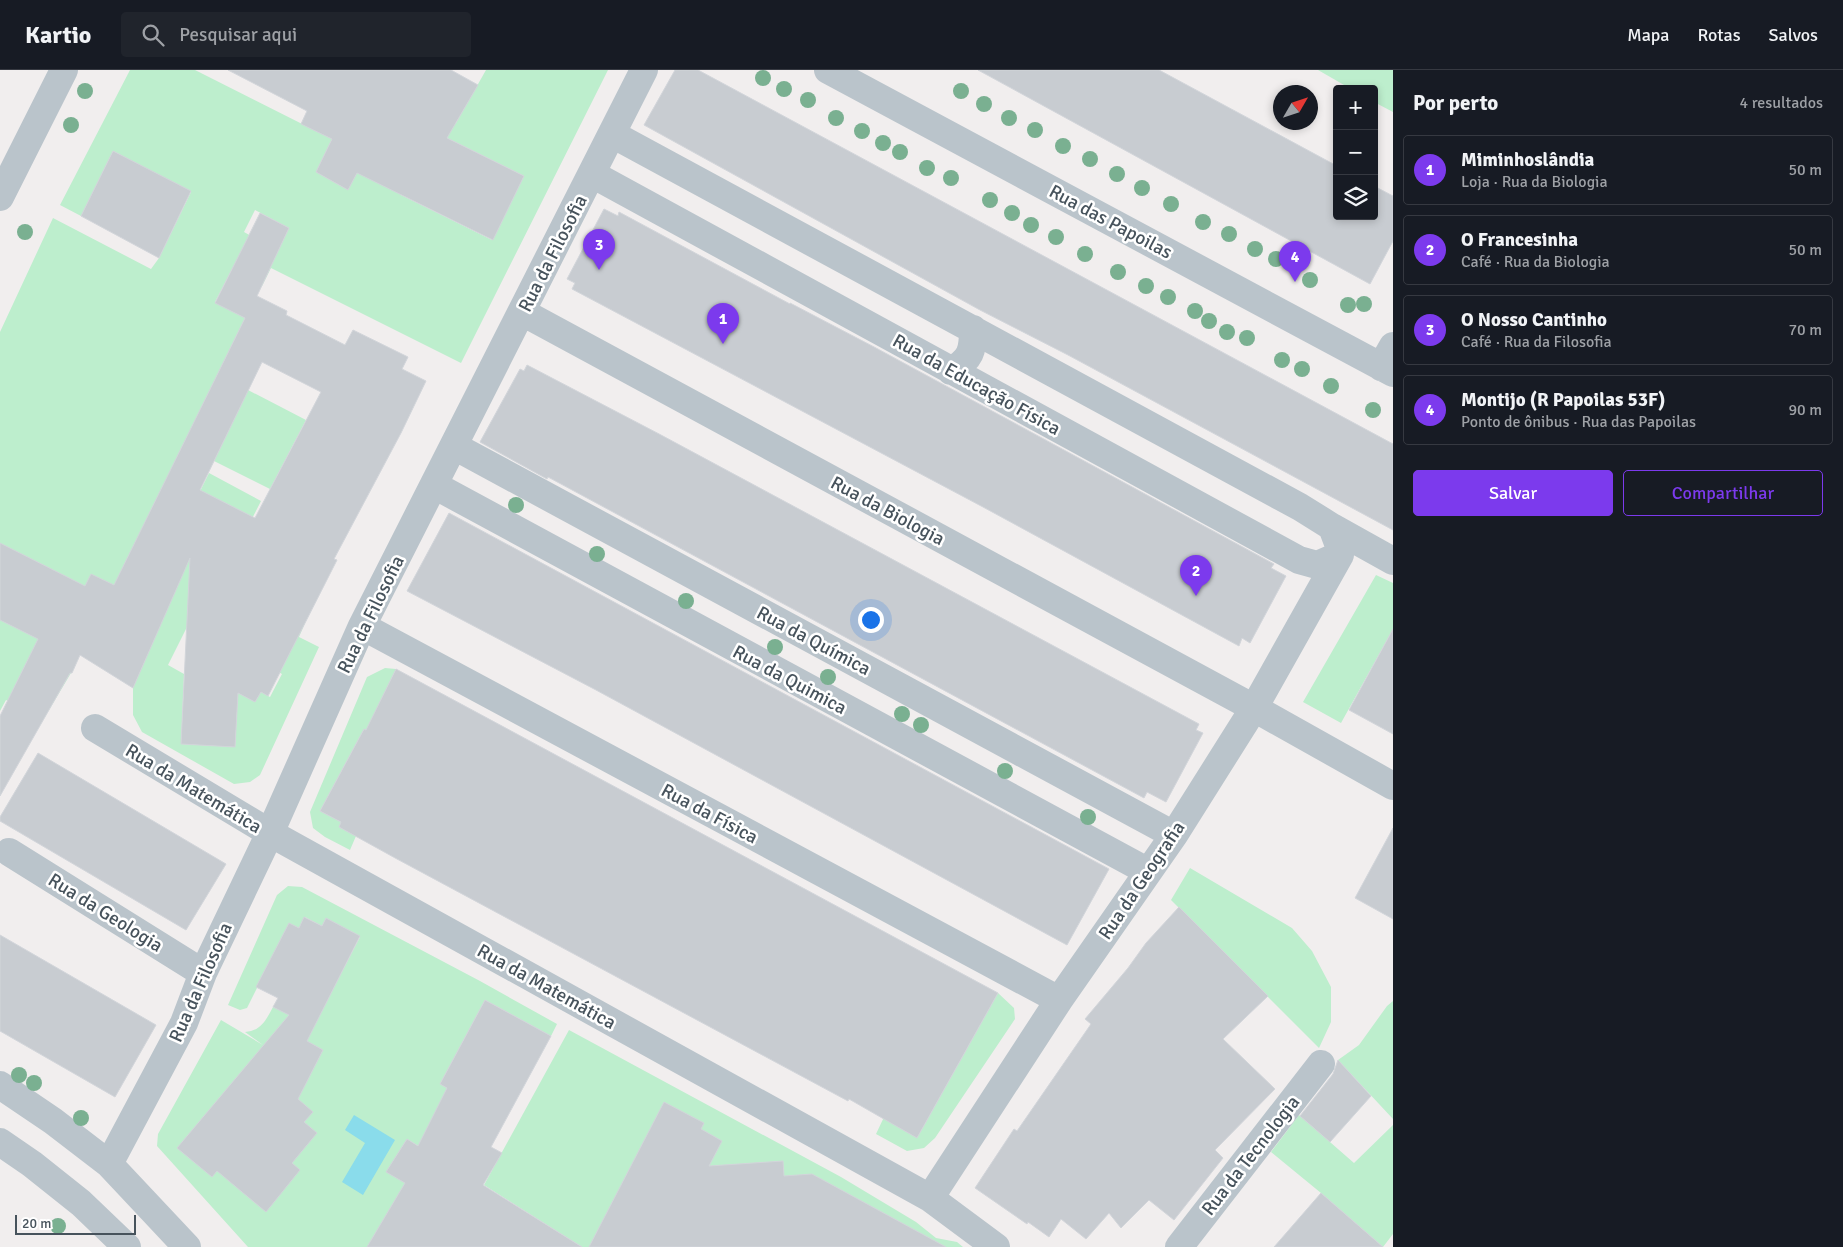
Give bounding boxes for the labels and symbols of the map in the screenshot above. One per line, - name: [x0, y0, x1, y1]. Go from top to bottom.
- north arrow: [1273, 85, 1318, 130]
- street label: Rua das Papoilas: [1045, 179, 1176, 264]
- street label: Rua da Filosofia: [513, 191, 593, 316]
- pin: 3: [583, 229, 615, 270]
- pin: 4: [1279, 241, 1311, 282]
- pin: 1: [707, 303, 739, 344]
- street label: Rua da Educação Física: [888, 329, 1065, 441]
- street label: Rua da Biologia: [826, 471, 949, 551]
- street label: Rua da Filosofia: [332, 552, 410, 677]
- pin: 2: [1180, 555, 1212, 596]
- street label: Rua da Química: [752, 601, 875, 681]
- your location: [858, 607, 884, 633]
- street label: Rua da Quimica: [728, 640, 851, 720]
- street label: Rua da Matemática: [121, 739, 266, 839]
- street label: Rua da Física: [657, 778, 762, 849]
- street label: Rua da Geografia: [1093, 817, 1190, 944]
- street label: Rua da Geologia: [44, 868, 167, 958]
- street label: Rua da Filosofia: [164, 919, 238, 1046]
- street label: Rua da Matemática: [473, 939, 620, 1035]
- street label: Rua da Tecnologia: [1197, 1091, 1305, 1220]
- scale bar: [15, 1212, 136, 1235]

